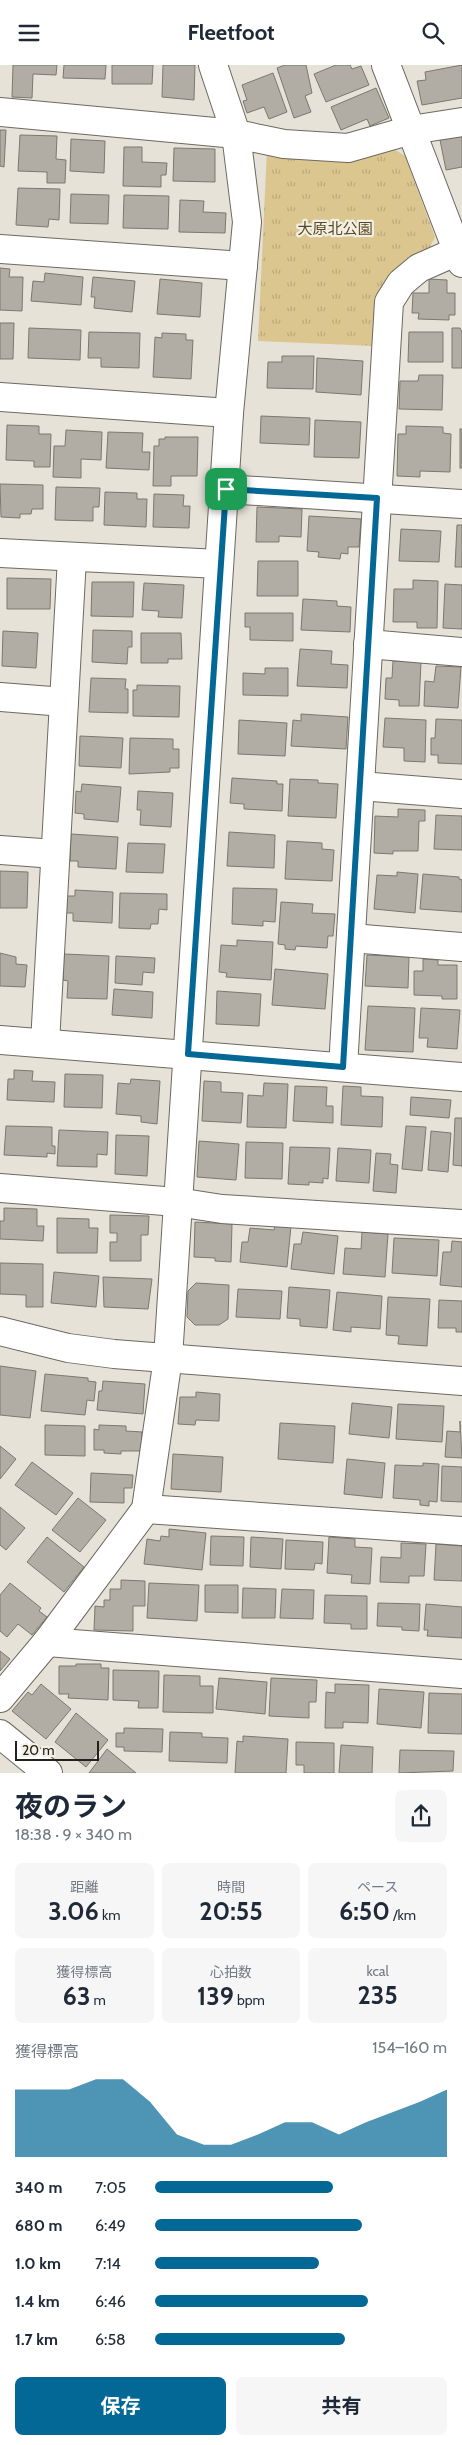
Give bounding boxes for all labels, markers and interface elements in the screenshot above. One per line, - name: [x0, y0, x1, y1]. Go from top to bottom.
- icon: menu: [15, 19, 43, 47]
- text: Fleetfoot: [187, 19, 275, 46]
- icon: search: [419, 19, 447, 47]
- park label: 大原北公園: [297, 220, 373, 238]
- pin: [205, 468, 247, 510]
- icon: arrive: [212, 475, 240, 503]
- scale bar: [15, 1737, 99, 1761]
- text: 20 m: [22, 1741, 55, 1759]
- text: 夜のラン: [15, 1789, 127, 1823]
- button: share: [395, 1790, 447, 1842]
- text: 18:38 · 9 × 340 m: [15, 1825, 132, 1844]
- text: 距離: [70, 1878, 98, 1896]
- text: 時間: [217, 1878, 245, 1896]
- text: ペース: [357, 1878, 398, 1896]
- text: 3.06: [48, 1896, 99, 1926]
- text: 20:55: [199, 1896, 263, 1926]
- text: 6:50: [339, 1896, 390, 1926]
- text: km: [99, 1906, 120, 1924]
- text: /km: [390, 1906, 416, 1924]
- text: kcal: [366, 1962, 389, 1980]
- text: 獲得標高: [56, 1963, 112, 1981]
- text: 心拍数: [210, 1963, 252, 1981]
- text: 235: [358, 1980, 398, 2010]
- text: 63: [63, 1981, 90, 2011]
- text: 139: [197, 1981, 234, 2011]
- text: m: [90, 1991, 106, 2009]
- text: bpm: [234, 1991, 265, 2009]
- text: 154–160 m: [372, 2038, 447, 2057]
- text: 獲得標高: [15, 2042, 79, 2061]
- text: 340 m: [15, 2178, 62, 2197]
- text: 7:05: [95, 2178, 126, 2197]
- text: 680 m: [15, 2216, 62, 2235]
- text: 6:49: [95, 2216, 126, 2235]
- text: 1.0 km: [15, 2254, 61, 2273]
- text: 7:14: [95, 2254, 121, 2273]
- text: 1.4 km: [15, 2292, 60, 2311]
- text: 6:46: [95, 2292, 126, 2311]
- text: 1.7 km: [15, 2330, 58, 2349]
- text: 6:58: [95, 2330, 126, 2349]
- button: 保存: [15, 2377, 226, 2435]
- button: 共有: [236, 2377, 447, 2435]

